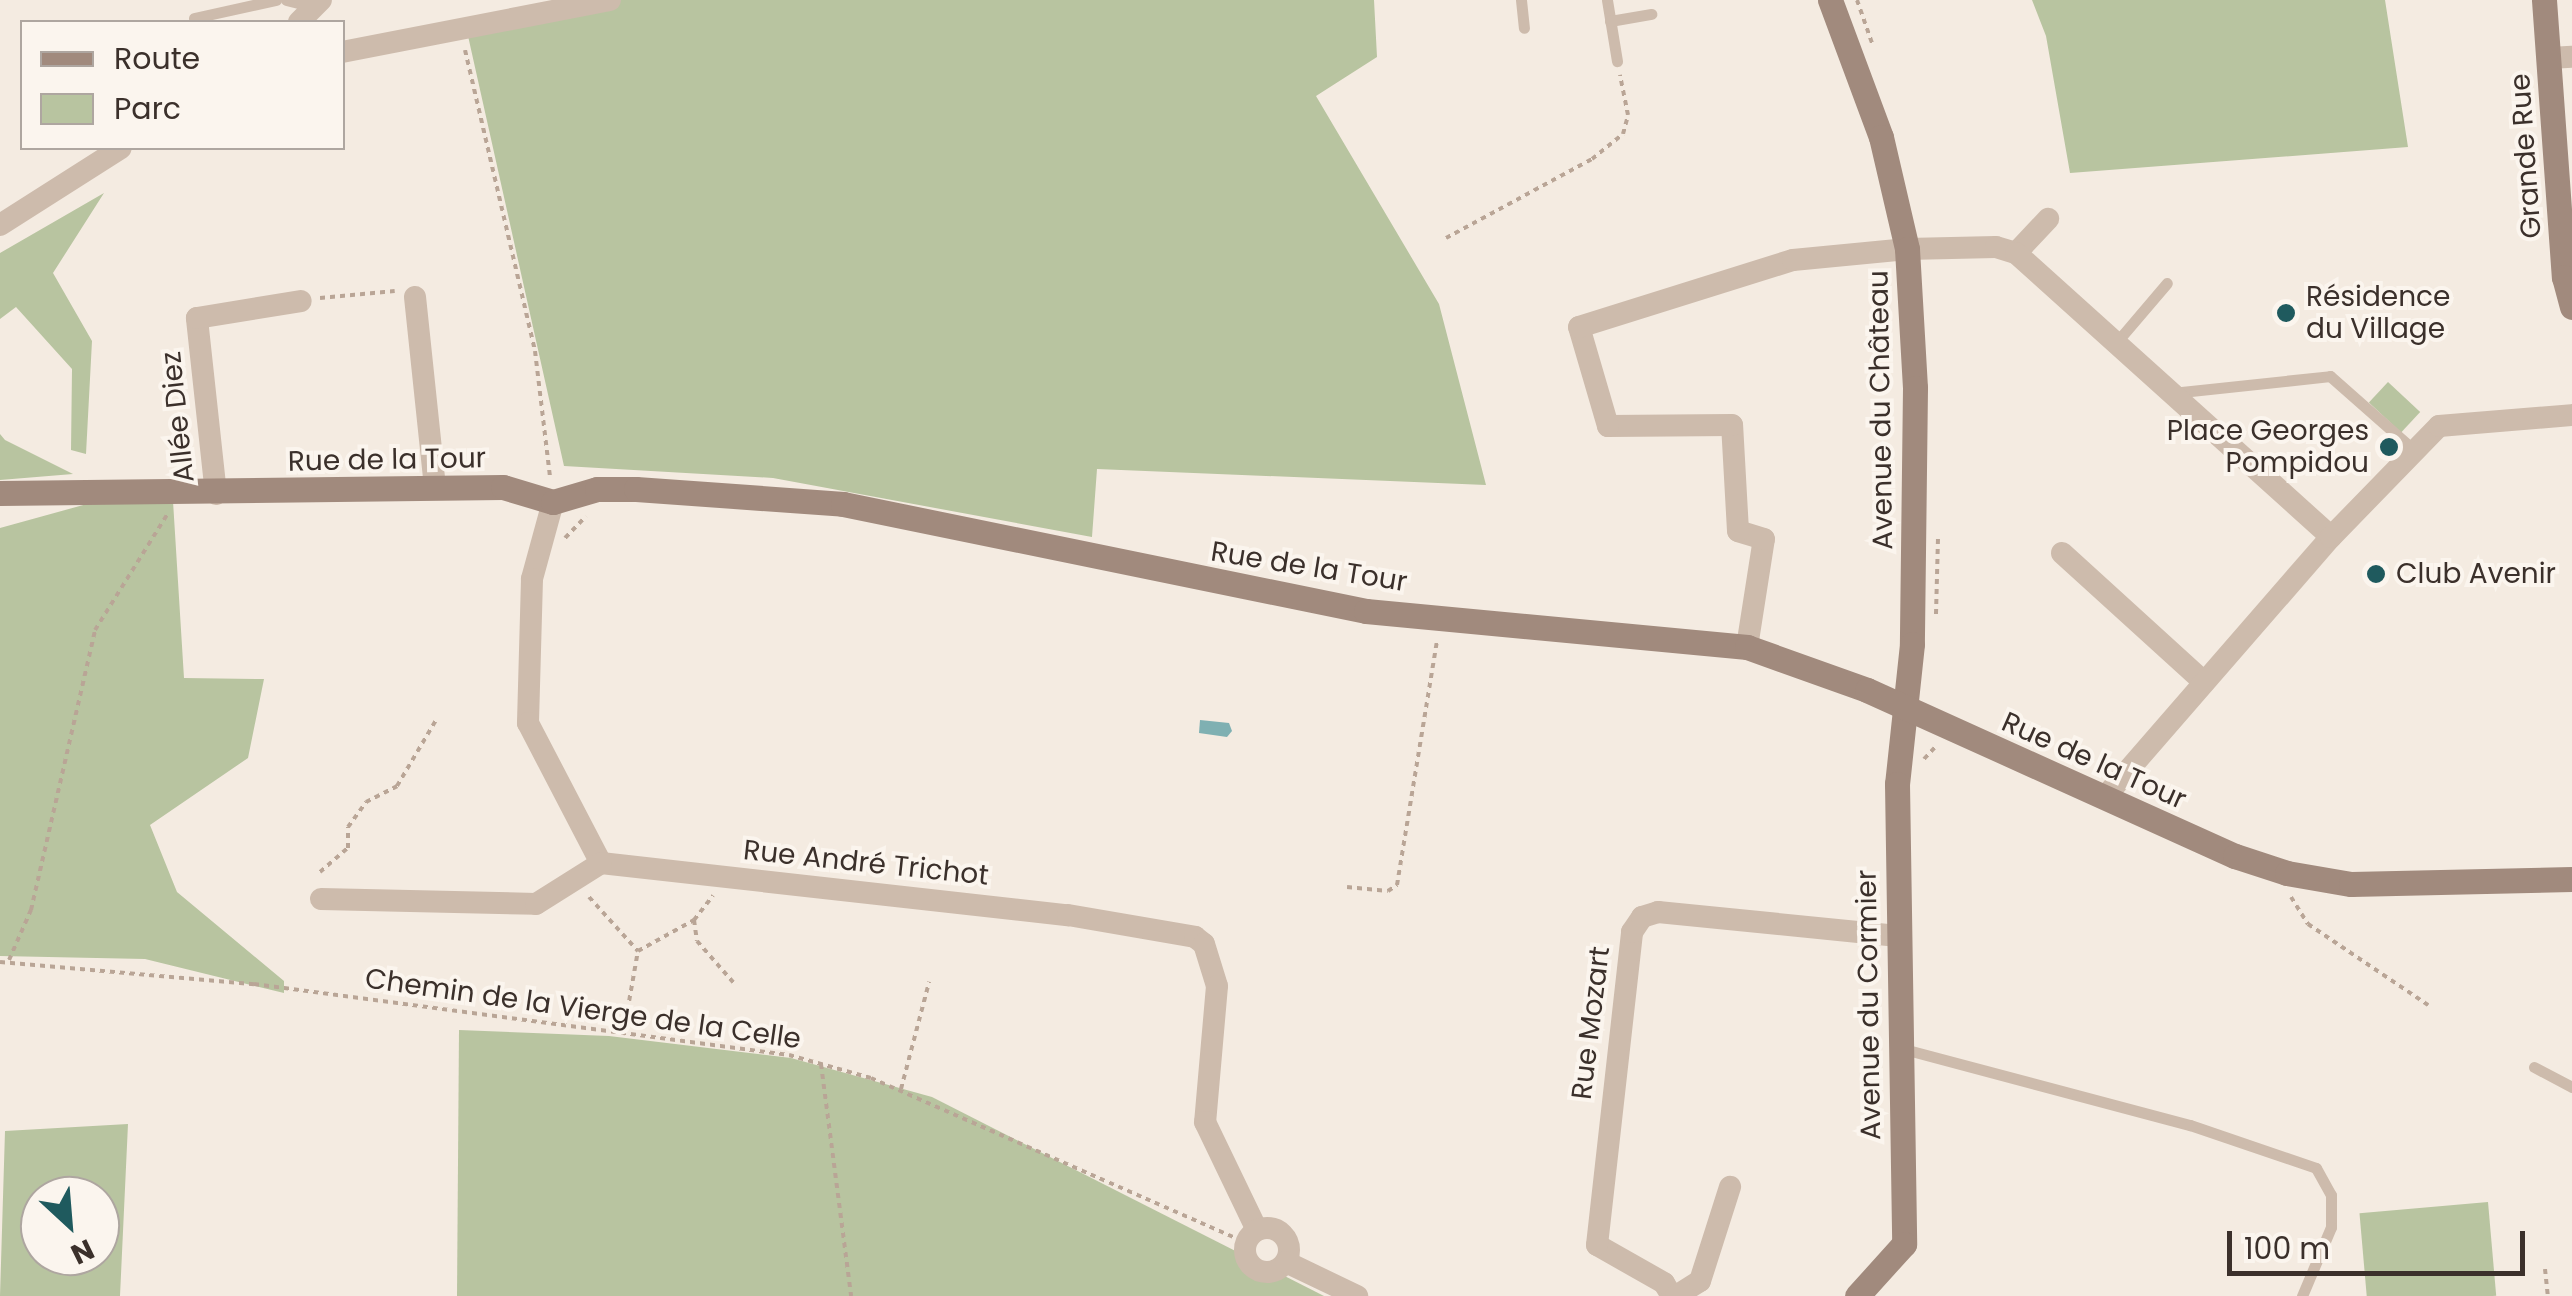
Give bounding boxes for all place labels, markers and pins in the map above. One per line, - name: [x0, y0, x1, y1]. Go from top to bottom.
- place label: Résidence du Village: [2306, 280, 2450, 346]
- marker: Résidence du Village: [2275, 302, 2297, 324]
- place label: Place Georges Pompidou: [2167, 414, 2369, 480]
- marker: Place Georges Pompidou: [2378, 436, 2400, 458]
- place label: Club Avenir: [2396, 557, 2556, 591]
- marker: Club Avenir: [2365, 563, 2387, 585]

